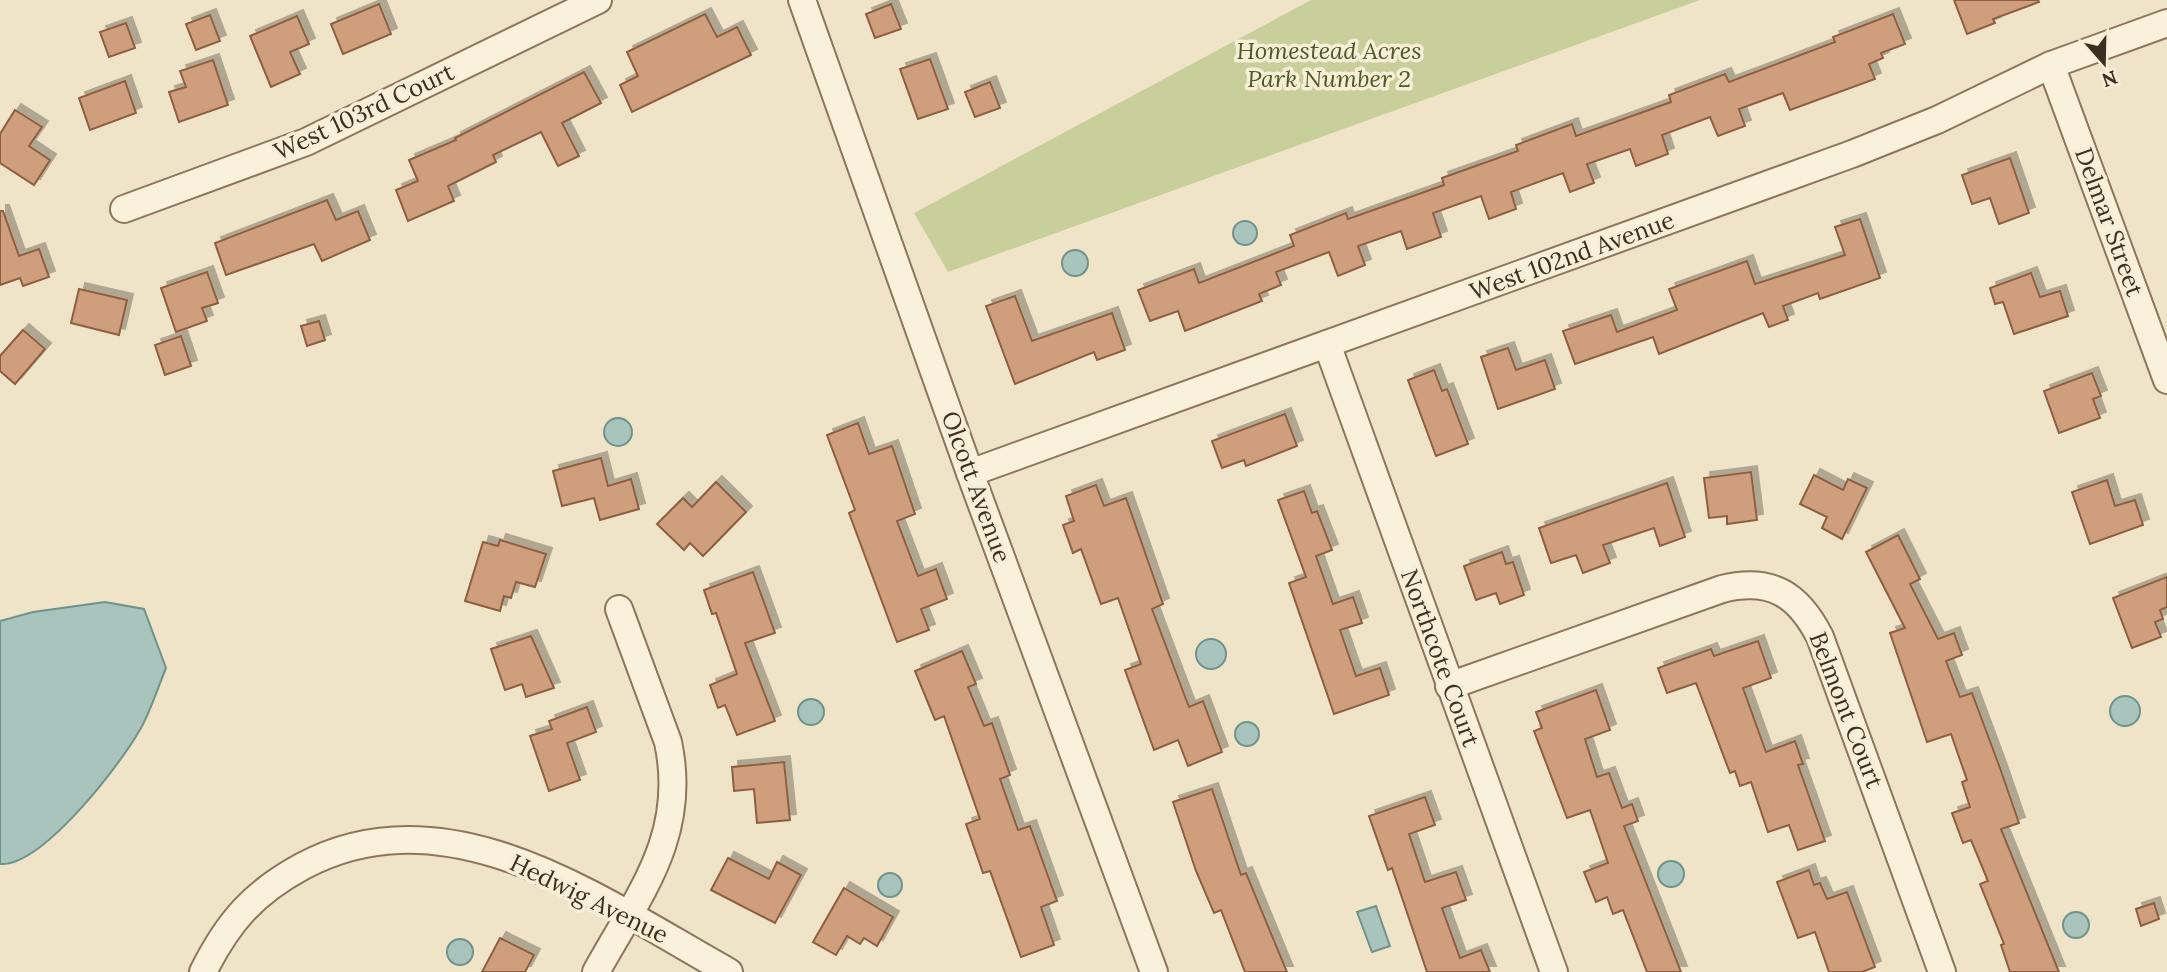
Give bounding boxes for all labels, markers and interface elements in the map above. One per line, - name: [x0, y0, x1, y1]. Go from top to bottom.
- north arrow: [2069, 28, 2139, 98]
- park label: Homestead Acres Park Number 2: [1237, 35, 1421, 94]
- street label: West 103rd Court: [269, 56, 460, 167]
- text: N: [2099, 65, 2121, 93]
- street label: Delmar Street: [2068, 143, 2151, 301]
- street label: West 102nd Avenue: [1465, 204, 1678, 307]
- street label: Olcott Avenue: [935, 407, 1018, 567]
- street label: Northcote Court: [1394, 565, 1487, 751]
- street label: Belmont Court: [1802, 627, 1891, 793]
- street label: Hedwig Avenue: [505, 847, 673, 950]

